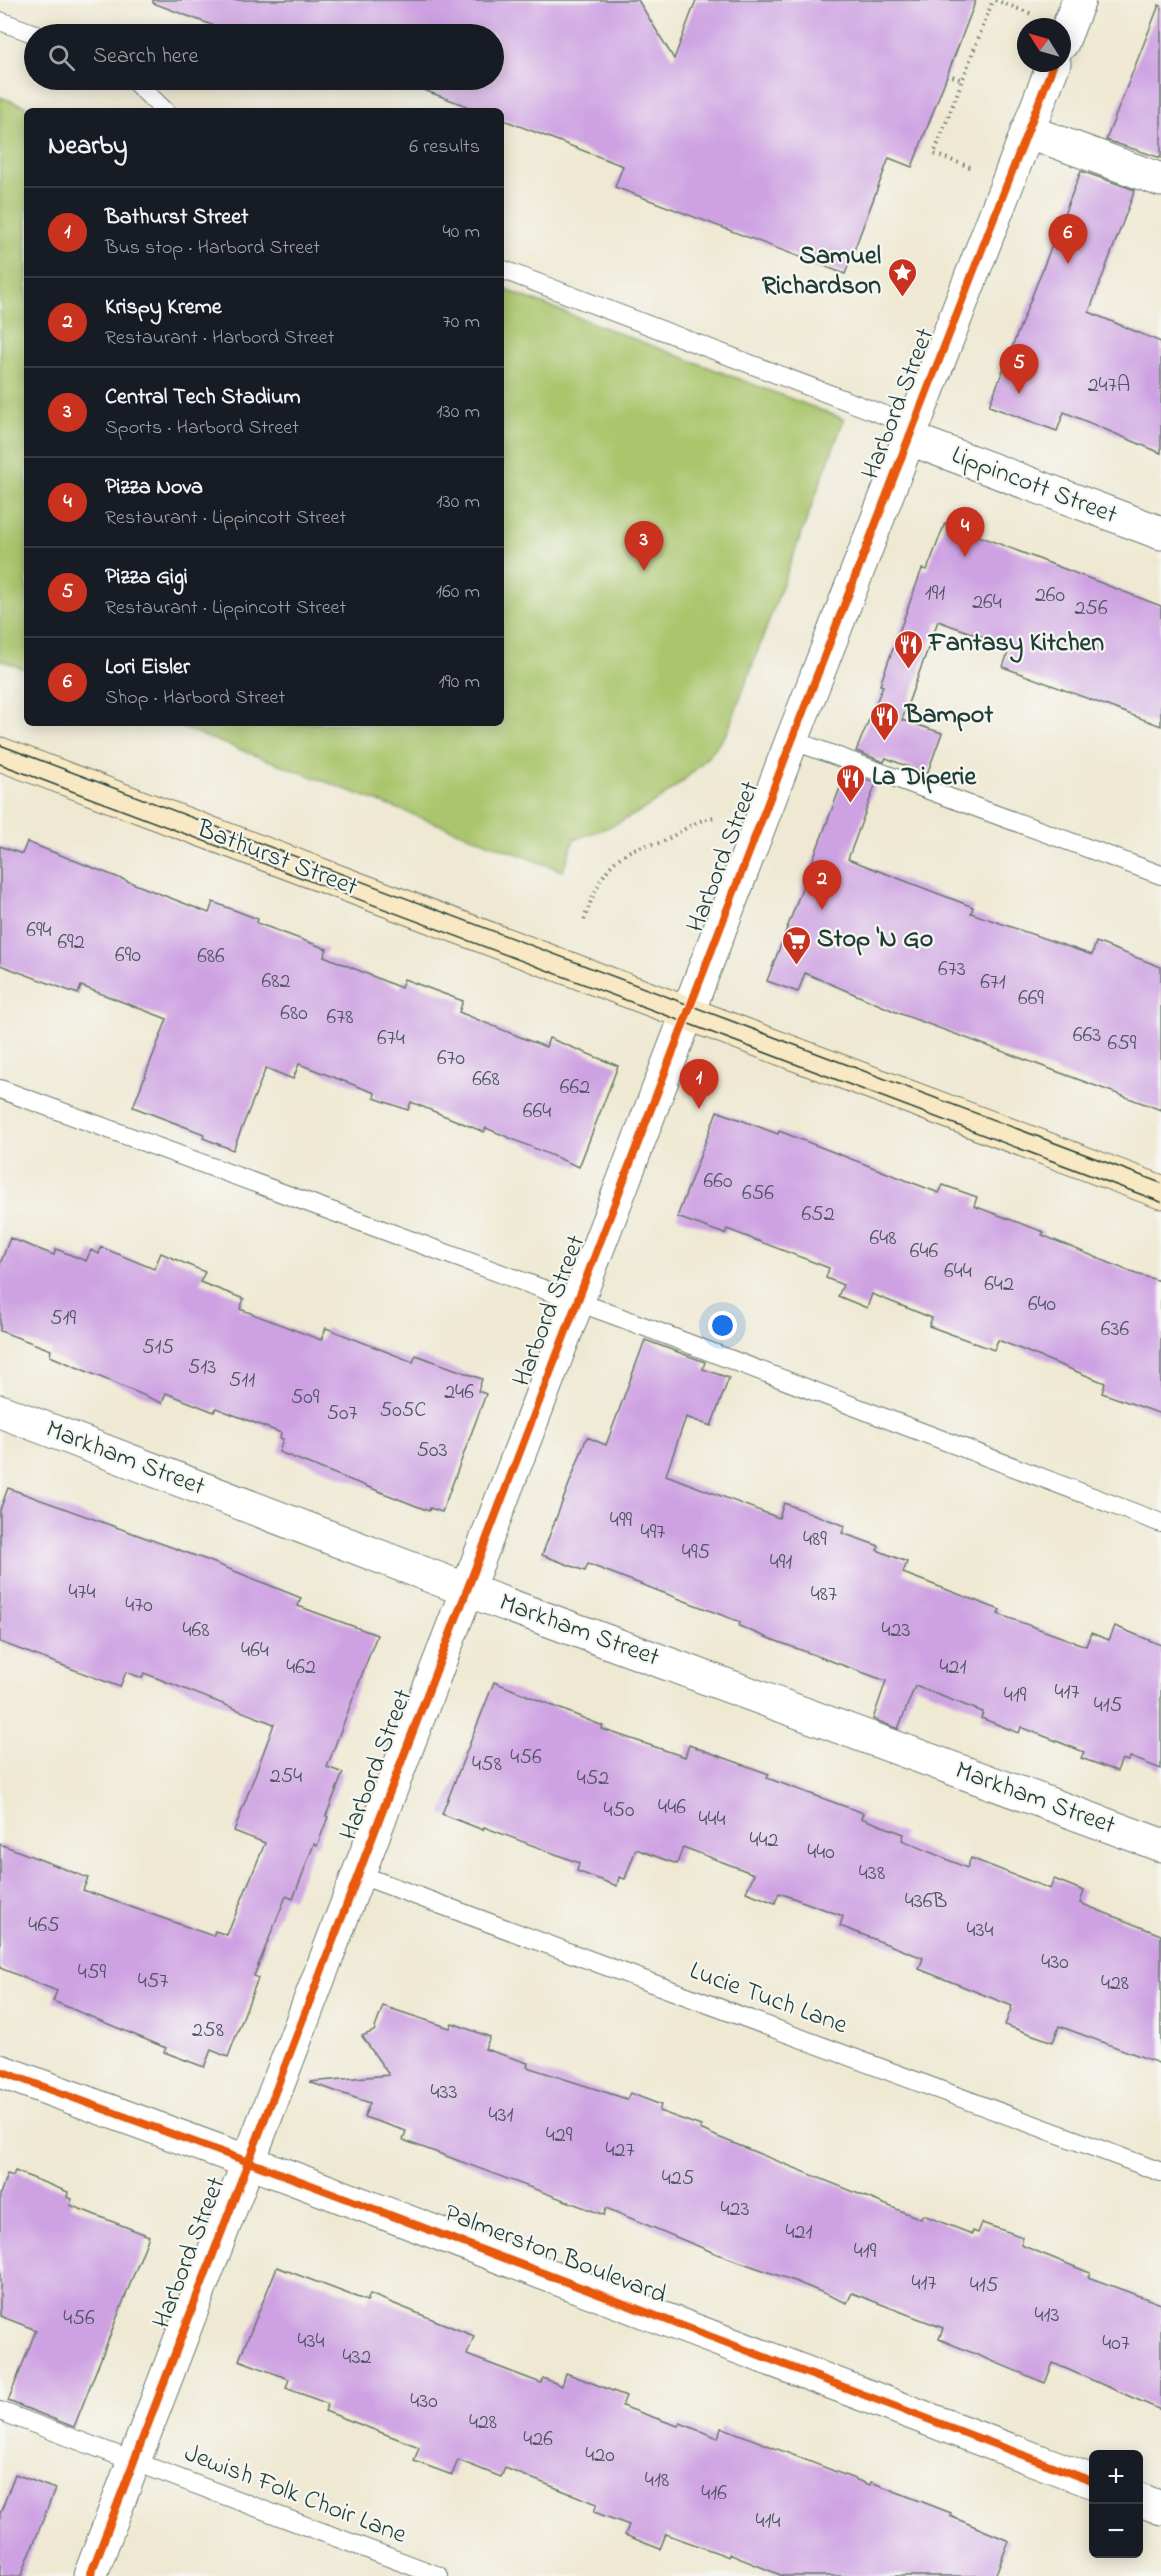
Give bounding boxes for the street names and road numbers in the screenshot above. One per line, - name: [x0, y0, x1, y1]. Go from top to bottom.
- street label: Harbord Street: [853, 323, 945, 485]
- street label: Lippincott Street: [946, 437, 1123, 535]
- street label: Harbord Street: [678, 776, 770, 938]
- street label: Bathurst Street: [190, 811, 363, 907]
- street label: Harbord Street: [504, 1230, 596, 1392]
- street label: Markham Street: [40, 1411, 210, 1507]
- street label: Markham Street: [494, 1584, 665, 1678]
- street label: Harbord Street: [331, 1684, 423, 1846]
- street label: Markham Street: [950, 1752, 1121, 1846]
- street label: Lucie Tuch Lane: [684, 1953, 853, 2045]
- street label: Harbord Street: [144, 2172, 236, 2334]
- street label: Palmerston Boulevard: [438, 2195, 672, 2315]
- street label: Jewish Folk Choir Lane: [178, 2435, 412, 2555]

